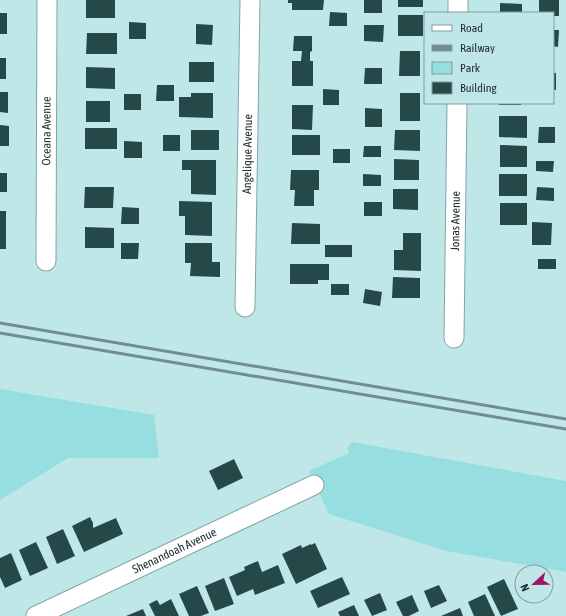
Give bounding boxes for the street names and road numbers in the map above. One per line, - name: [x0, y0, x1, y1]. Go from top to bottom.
- street label: Oceana Avenue: [39, 97, 54, 165]
- street label: Angelique Avenue: [240, 114, 255, 194]
- street label: Jonas Avenue: [448, 191, 463, 251]
- street label: Shenandoah Avenue: [130, 525, 219, 577]

